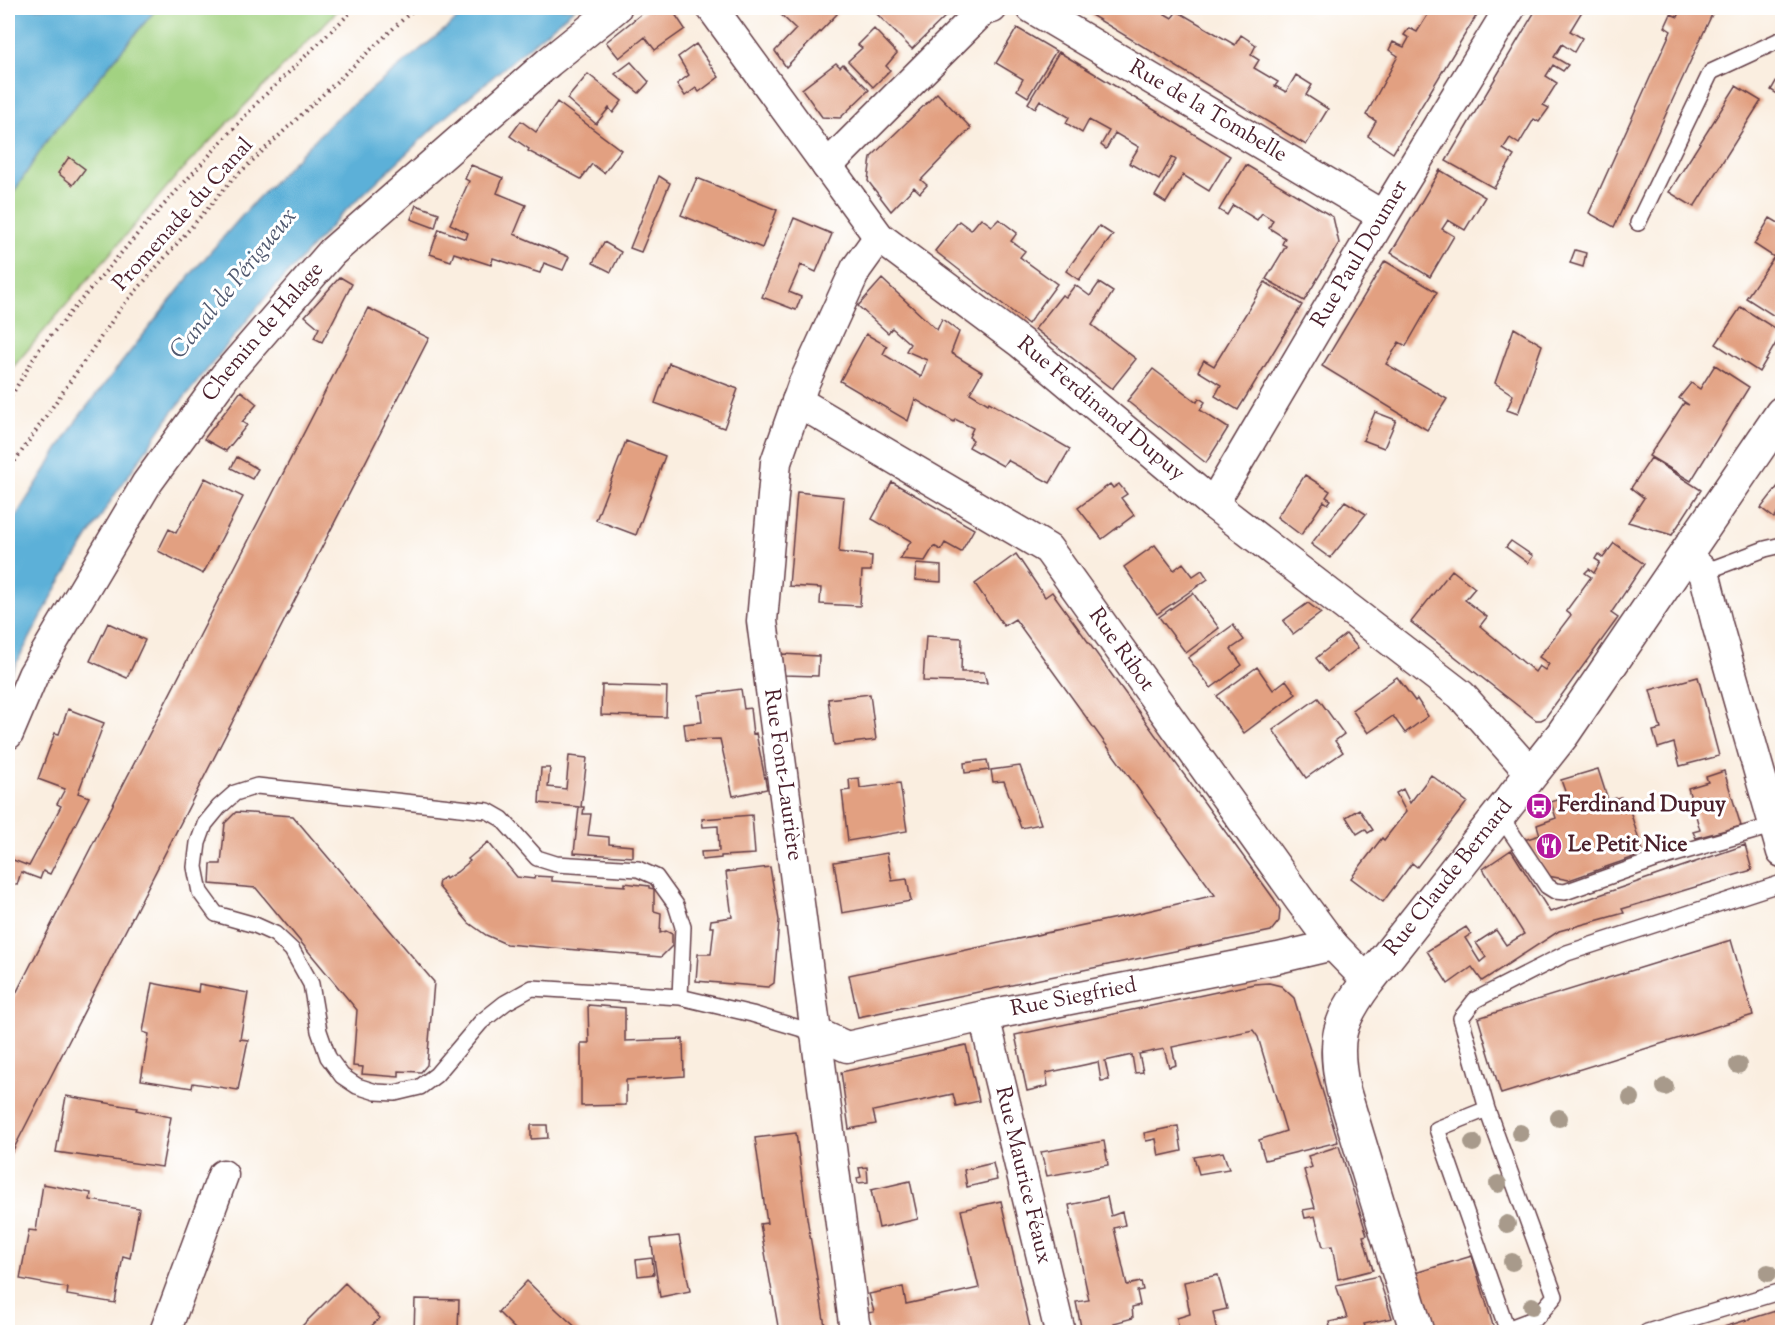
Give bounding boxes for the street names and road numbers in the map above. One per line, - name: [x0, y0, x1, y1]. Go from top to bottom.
- street label: Rue de la Tombelle: [1122, 53, 1293, 171]
- street label: Promenade du Canal: [106, 131, 262, 299]
- street label: Rue Paul Doumer: [1304, 174, 1417, 334]
- street label: Chemin de Halage: [195, 255, 332, 409]
- street label: Rue Ferdinand Dupuy: [1009, 329, 1191, 489]
- street label: Rue Ribot: [1080, 602, 1162, 699]
- street label: Rue Font-Laurière: [754, 687, 810, 863]
- street label: Rue Claude Bernard: [1377, 793, 1521, 964]
- street label: Rue Siegfried: [1008, 970, 1140, 1026]
- street label: Rue Maurice Féaux: [986, 1083, 1059, 1267]

